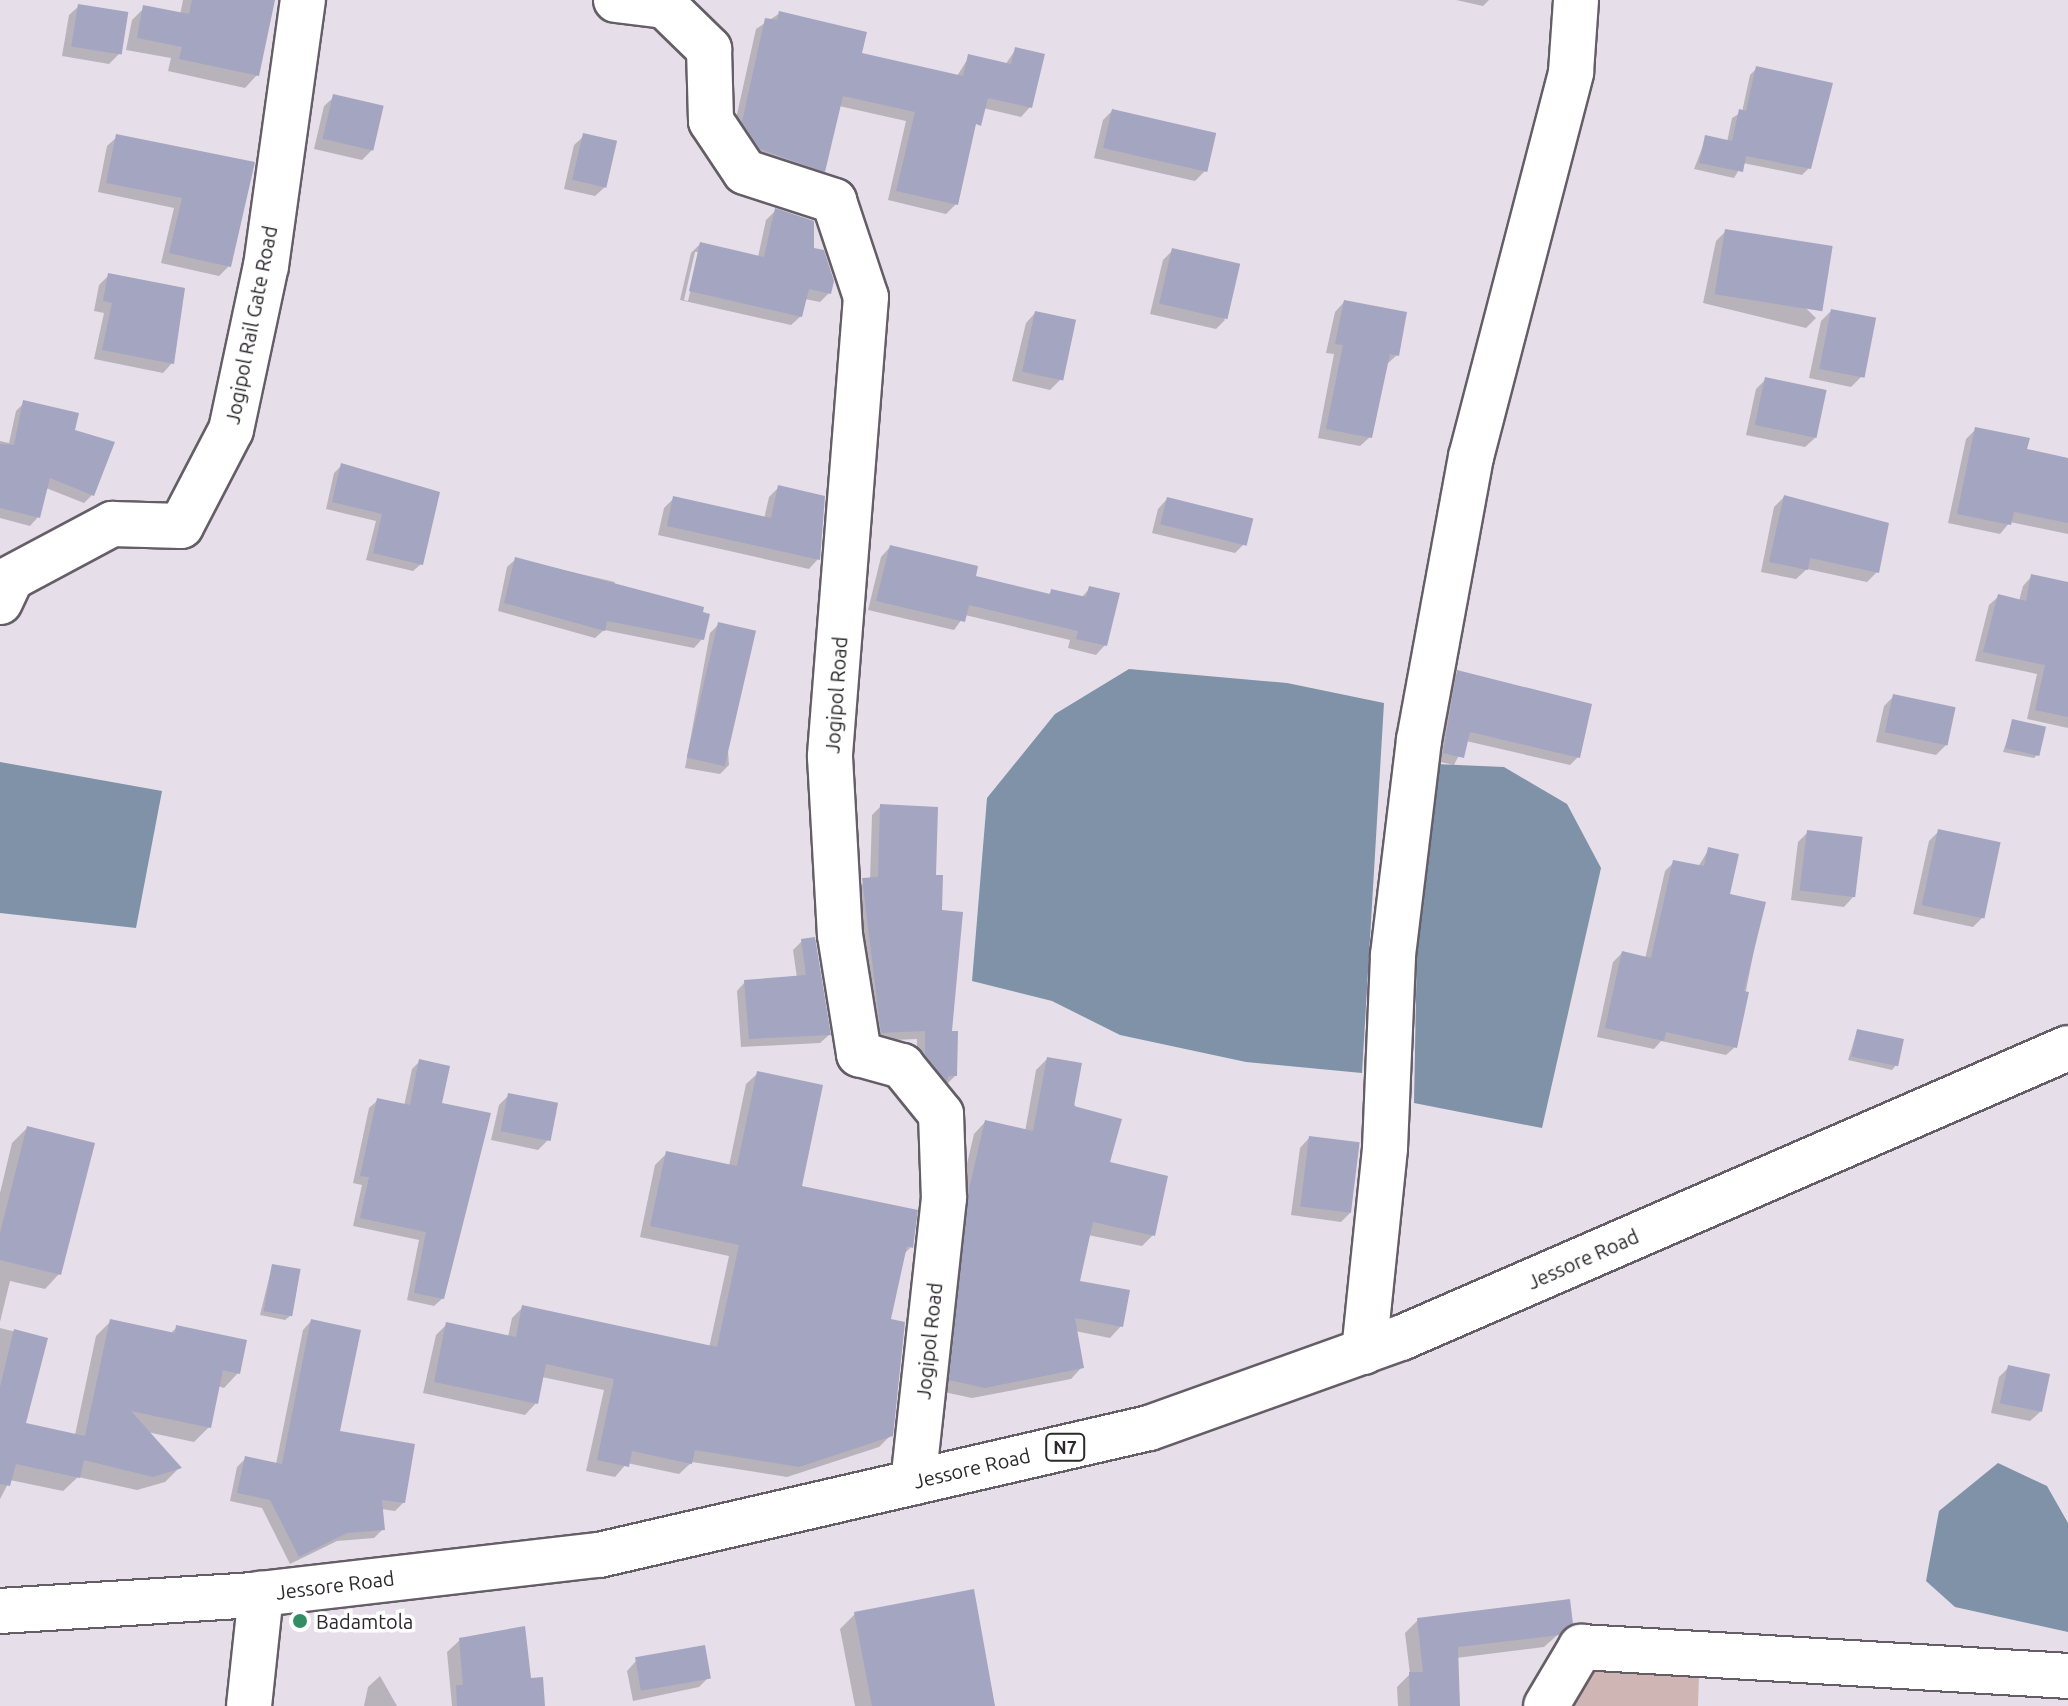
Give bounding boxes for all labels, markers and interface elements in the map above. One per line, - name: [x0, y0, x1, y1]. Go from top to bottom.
- street label: Jogipol Rail Gate Road: [220, 224, 282, 426]
- street label: Jogipol Road: [820, 636, 852, 754]
- street label: Jessore Road: [1524, 1224, 1642, 1294]
- street label: Jogipol Road: [911, 1281, 947, 1401]
- road number: N7: [1045, 1433, 1085, 1461]
- street label: Jessore Road: [911, 1443, 1033, 1493]
- street label: Jessore Road: [274, 1566, 396, 1604]
- place label: Badamtola: [316, 1609, 413, 1633]
- marker: Badamtola: [291, 1612, 309, 1630]

